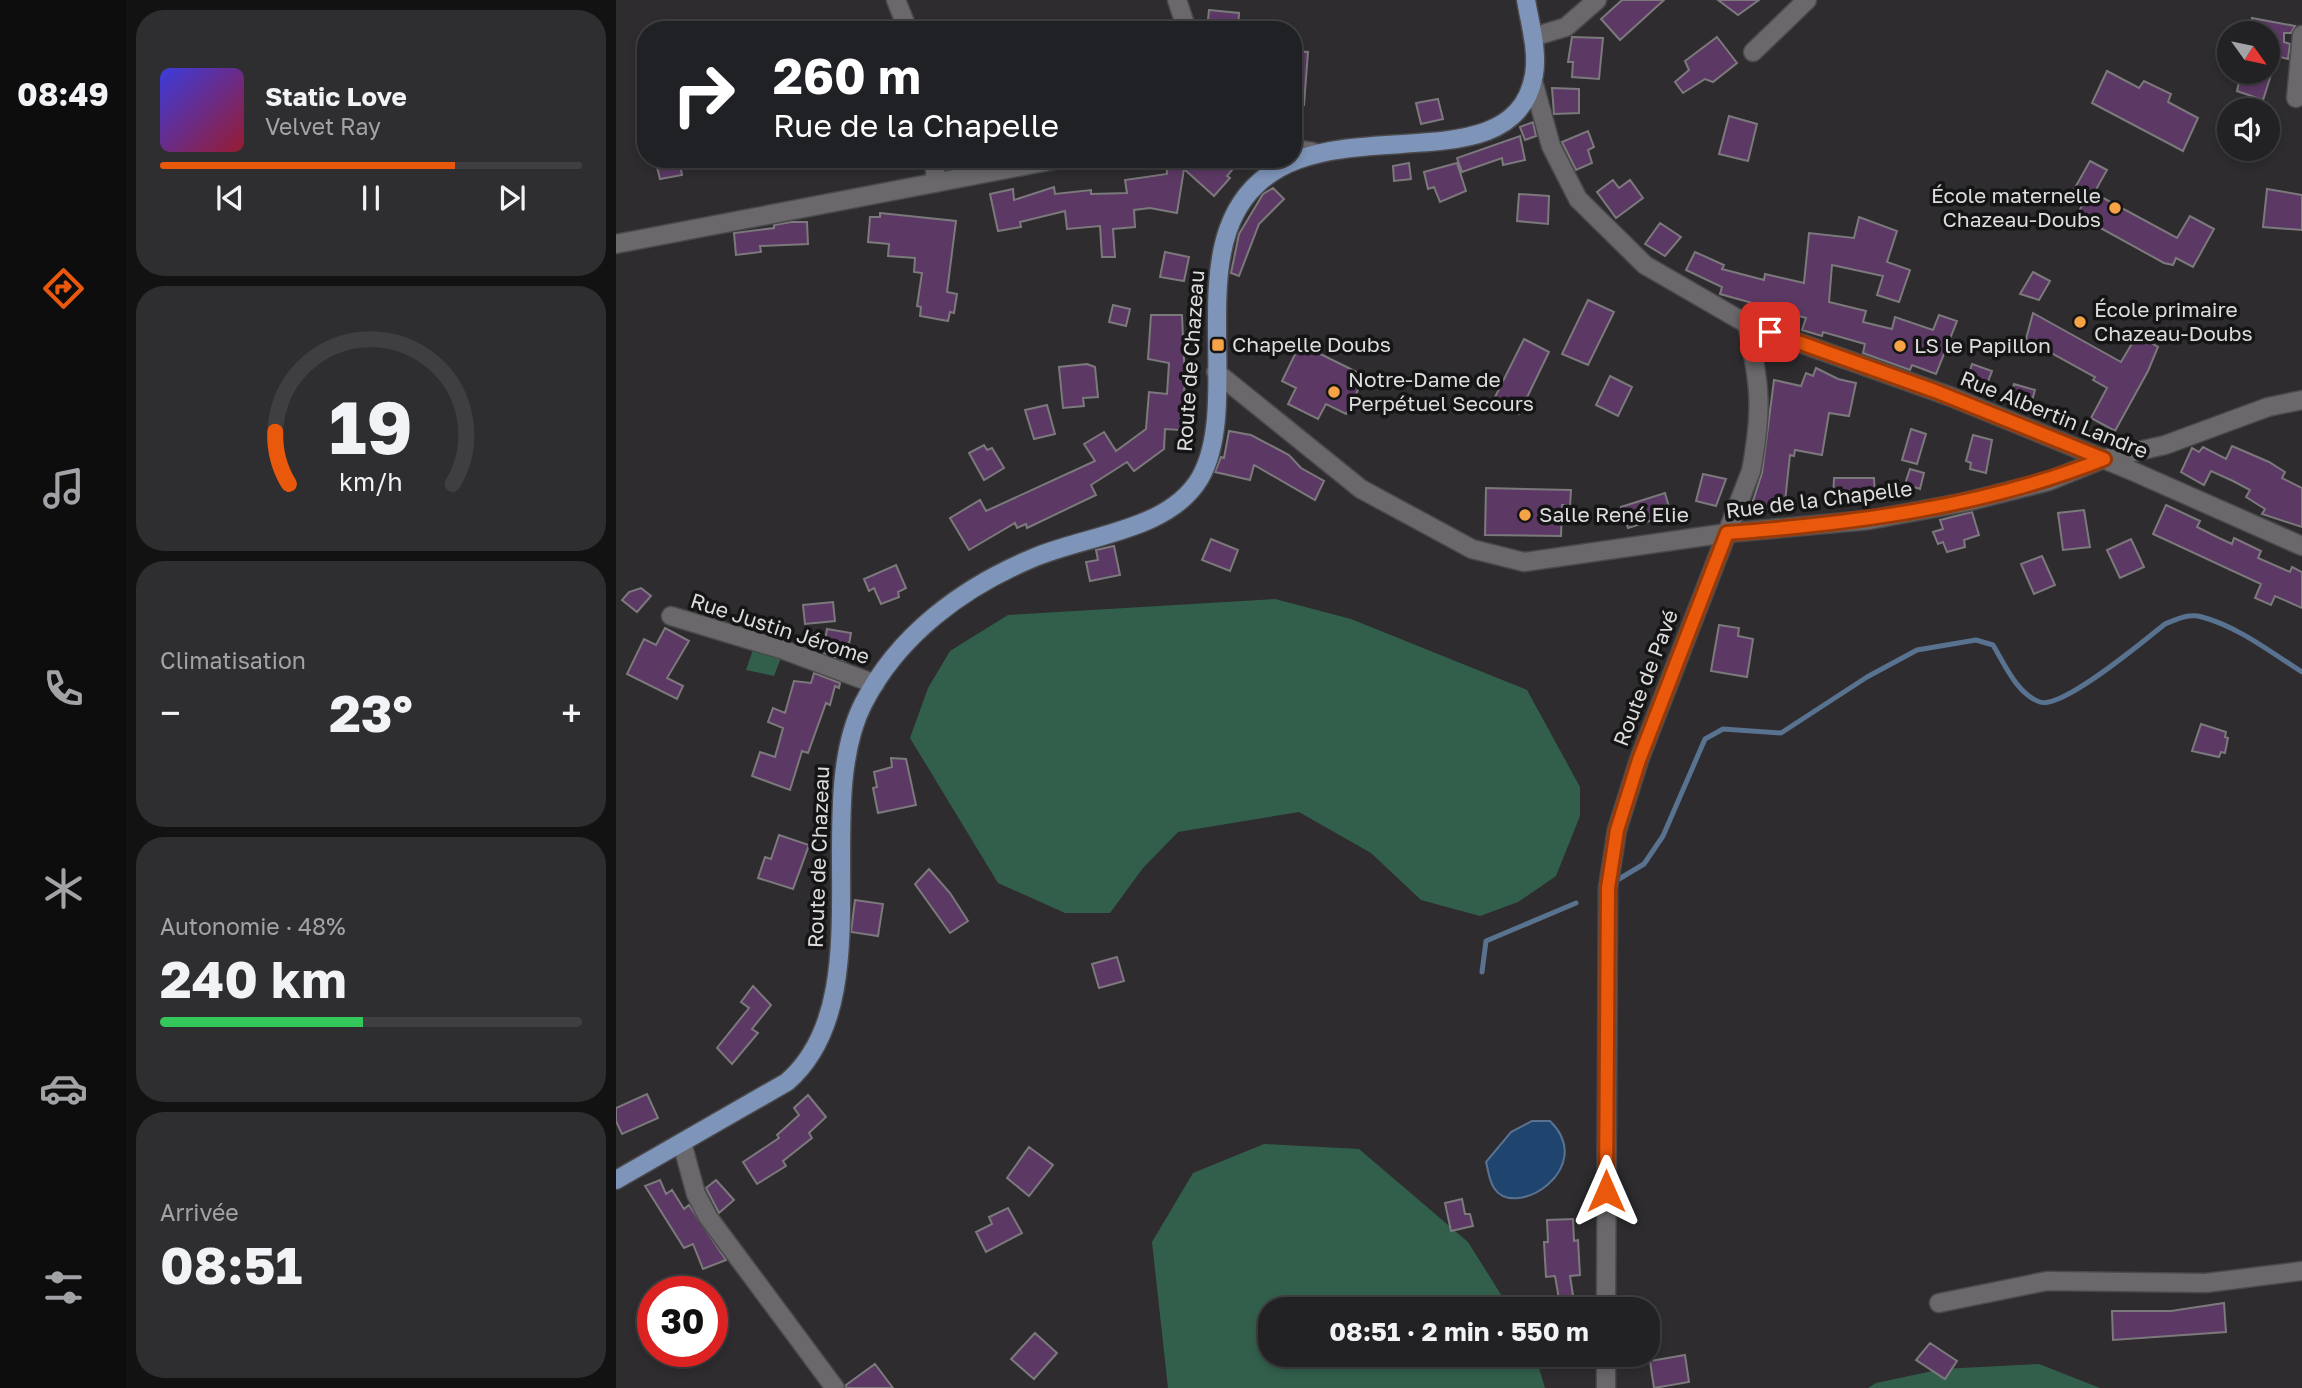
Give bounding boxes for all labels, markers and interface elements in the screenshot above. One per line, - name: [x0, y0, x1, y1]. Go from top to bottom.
- north arrow: [2217, 21, 2280, 84]
- map controls: [2217, 21, 2280, 161]
- text: 260 m: [773, 46, 921, 105]
- icon: right: [658, 49, 749, 140]
- text: 08:49: [17, 75, 109, 113]
- text: Static Love: [265, 81, 407, 112]
- button: sound: [2217, 98, 2280, 161]
- text: Rue de la Chapelle: [773, 106, 1059, 144]
- text: Velvet Ray: [265, 112, 381, 140]
- icon: previous: [211, 179, 249, 217]
- icon: pause: [352, 179, 390, 217]
- icon: next: [493, 179, 531, 217]
- place label: École maternelle Chazeau-Doubs: [1931, 182, 2101, 232]
- marker: École maternelle Chazeau-Doubs: [2107, 200, 2123, 216]
- icon: directions: [39, 264, 88, 313]
- street label: Route de Chazeau: [1171, 269, 1209, 453]
- place label: École primaire Chazeau-Doubs: [2094, 296, 2253, 346]
- pin: [1740, 302, 1800, 362]
- icon: arrive: [1751, 313, 1789, 351]
- marker: École primaire Chazeau-Doubs: [2072, 314, 2088, 330]
- place label: Chapelle Doubs: [1232, 331, 1391, 357]
- place label: LS le Papillon: [1914, 332, 2051, 358]
- marker: Chapelle Doubs: [1210, 337, 1226, 353]
- marker: LS le Papillon: [1892, 338, 1908, 354]
- street label: Rue Albertin Landre: [1957, 365, 2152, 464]
- place label: Notre-Dame de Perpétuel Secours: [1348, 366, 1534, 416]
- text: 19: [329, 384, 413, 471]
- marker: Notre-Dame de Perpétuel Secours: [1326, 384, 1342, 400]
- icon: music: [39, 464, 88, 513]
- text: km/h: [339, 466, 403, 497]
- street label: Rue de la Chapelle: [1724, 475, 1914, 523]
- place label: Salle René Elie: [1539, 501, 1689, 527]
- marker: Salle René Elie: [1517, 507, 1533, 523]
- street label: Rue Justin Jérome: [687, 587, 873, 669]
- street label: Route de Pavé: [1607, 606, 1683, 750]
- text: Climatisation: [160, 646, 306, 674]
- icon: phone: [39, 664, 88, 713]
- text: 23°: [329, 681, 413, 743]
- text: −: [160, 690, 181, 735]
- text: +: [561, 690, 582, 735]
- street label: Route de Chazeau: [802, 766, 834, 948]
- icon: climate: [39, 864, 88, 913]
- text: Autonomie · 48%: [160, 912, 345, 940]
- text: 240 km: [160, 947, 347, 1009]
- icon: car: [39, 1064, 88, 1113]
- position arrow: [1569, 1154, 1643, 1228]
- text: Arrivée: [160, 1198, 239, 1226]
- text: 08:51: [160, 1233, 302, 1295]
- icon: filters: [39, 1263, 88, 1312]
- speed limit sign: 30: [637, 1276, 728, 1367]
- text: 08:51 · 2 min · 550 m: [1329, 1316, 1589, 1347]

